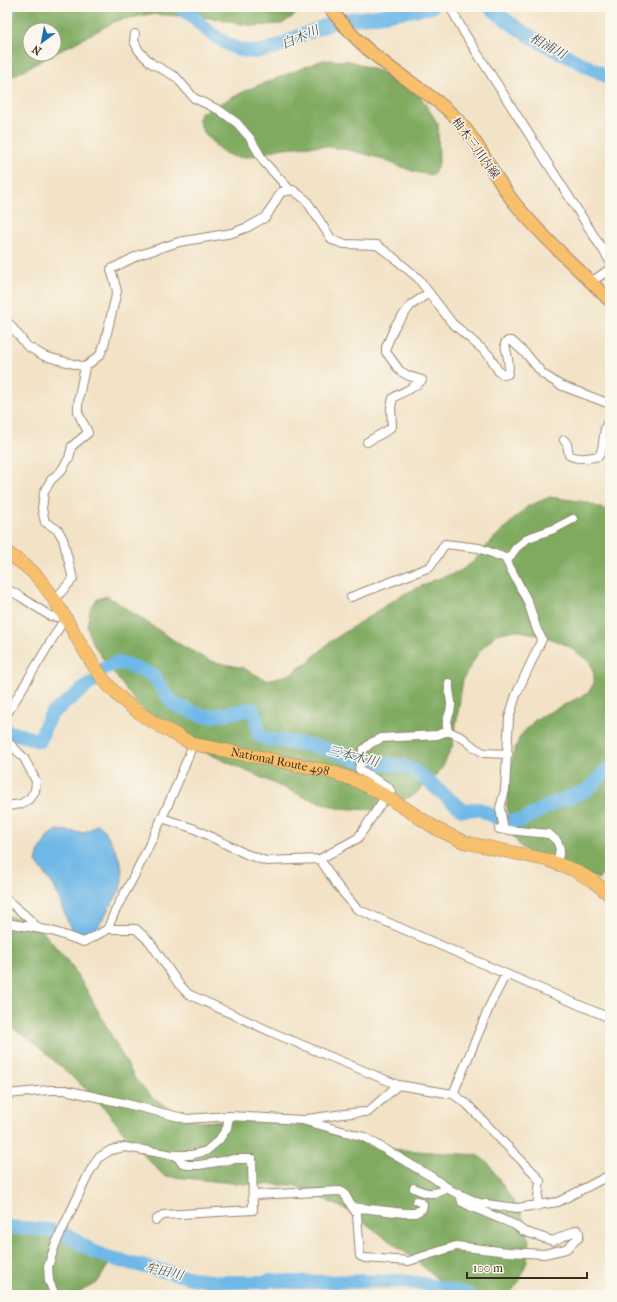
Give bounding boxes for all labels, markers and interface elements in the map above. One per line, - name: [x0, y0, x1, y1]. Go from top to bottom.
- north arrow: [22, 22, 62, 62]
- water label: 白木川: [279, 22, 323, 52]
- water label: 相浦川: [527, 30, 570, 63]
- text: N: [29, 42, 44, 58]
- street label: 柚木三川内線: [449, 115, 503, 181]
- water label: 三本木川: [326, 742, 382, 770]
- street label: National Route 498: [230, 745, 331, 778]
- scale bar: [467, 1254, 587, 1280]
- water label: 牟田川: [143, 1259, 187, 1283]
- text: 100 m: [473, 1261, 503, 1275]

